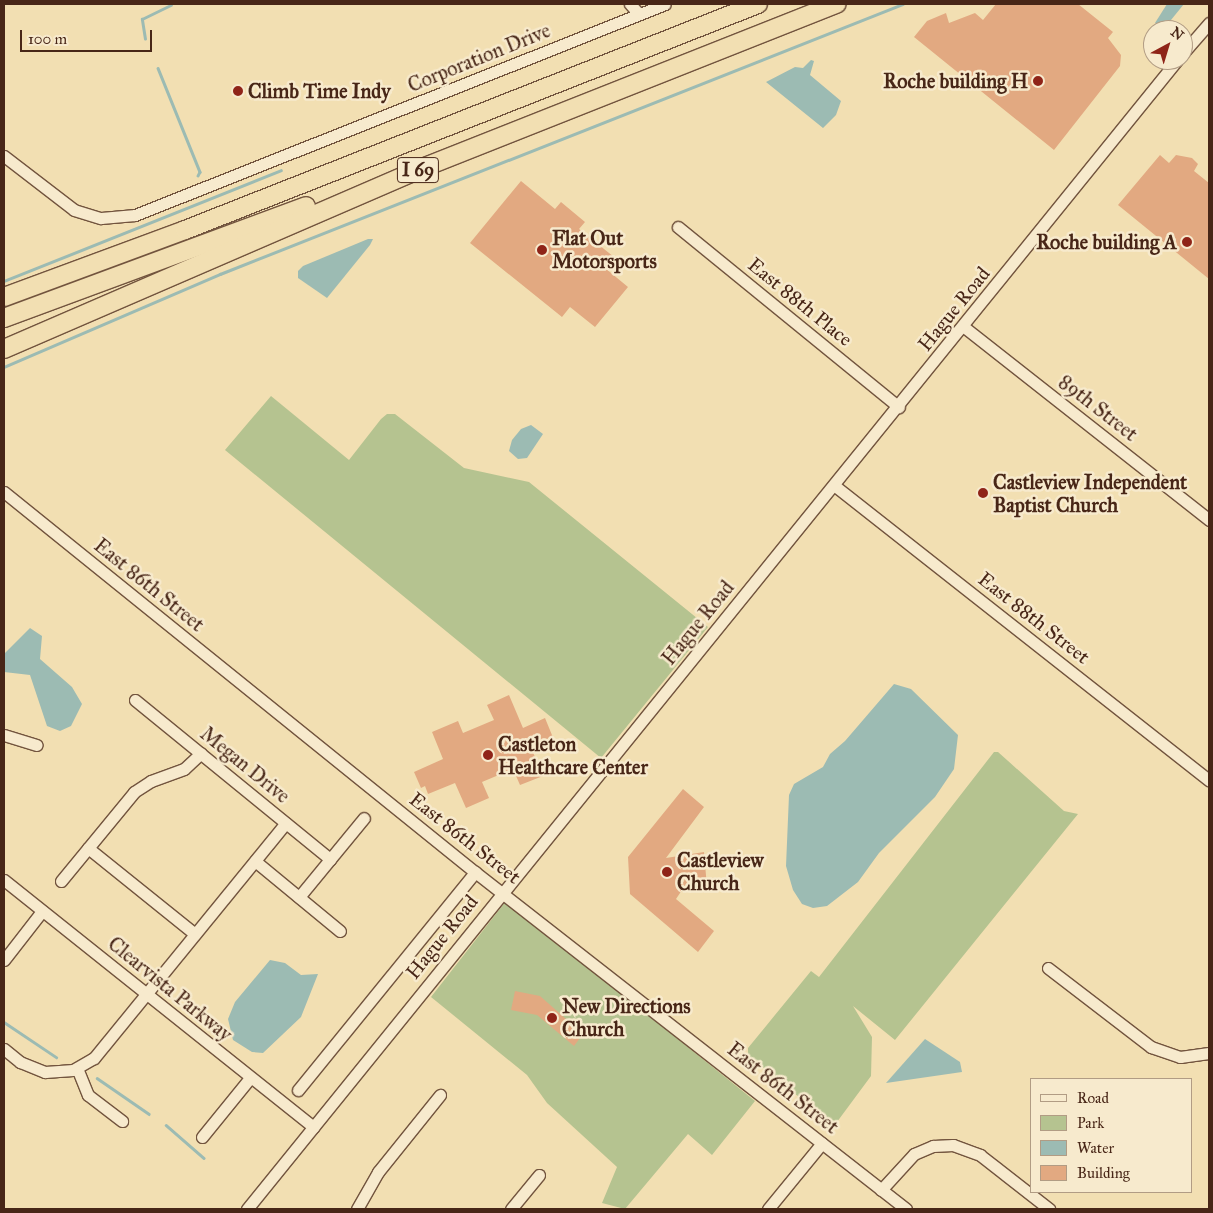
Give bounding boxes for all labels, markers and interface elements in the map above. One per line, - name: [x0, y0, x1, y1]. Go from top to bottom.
- street label: Corporation Drive: [404, 18, 554, 98]
- scale bar: [22, 20, 155, 52]
- north arrow: [1143, 20, 1193, 70]
- text: N: [1167, 23, 1187, 44]
- text: 100 m: [28, 30, 67, 48]
- place label: Roche building H: [883, 69, 1028, 93]
- marker: Roche building H: [1032, 75, 1044, 87]
- place label: Climb Time Indy: [248, 79, 391, 103]
- marker: Climb Time Indy: [232, 85, 244, 97]
- road number: I 69: [397, 154, 439, 186]
- place label: Flat Out Motorsports: [552, 226, 657, 273]
- place label: Roche building A: [1036, 230, 1177, 254]
- marker: Roche building A: [1181, 236, 1193, 248]
- marker: Flat Out Motorsports: [536, 244, 548, 256]
- street label: East 88th Place: [743, 253, 857, 351]
- street label: Hague Road: [913, 262, 995, 356]
- street label: 89th Street: [1054, 370, 1142, 446]
- place label: Castleview Independent Baptist Church: [993, 470, 1187, 517]
- marker: Castleview Independent Baptist Church: [977, 487, 989, 499]
- street label: East 86th Street: [89, 533, 209, 637]
- street label: East 88th Street: [973, 567, 1095, 669]
- street label: Hague Road: [657, 576, 739, 670]
- street label: Megan Drive: [196, 722, 294, 808]
- place label: Castleton Healthcare Center: [498, 732, 648, 779]
- marker: Castleton Healthcare Center: [482, 749, 494, 761]
- street label: East 86th Street: [405, 787, 525, 889]
- place label: Castleview Church: [677, 848, 764, 895]
- marker: Castleview Church: [661, 866, 673, 878]
- street label: Hague Road: [401, 890, 483, 984]
- street label: Clearvista Parkway: [103, 932, 237, 1046]
- place label: New Directions Church: [562, 994, 691, 1041]
- marker: New Directions Church: [546, 1012, 558, 1024]
- street label: East 86th Street: [723, 1037, 843, 1139]
- legend: [1030, 1078, 1193, 1193]
- text: Road: [1077, 1089, 1109, 1107]
- text: Park: [1077, 1114, 1104, 1132]
- text: Water: [1077, 1139, 1114, 1157]
- text: Building: [1077, 1164, 1130, 1182]

